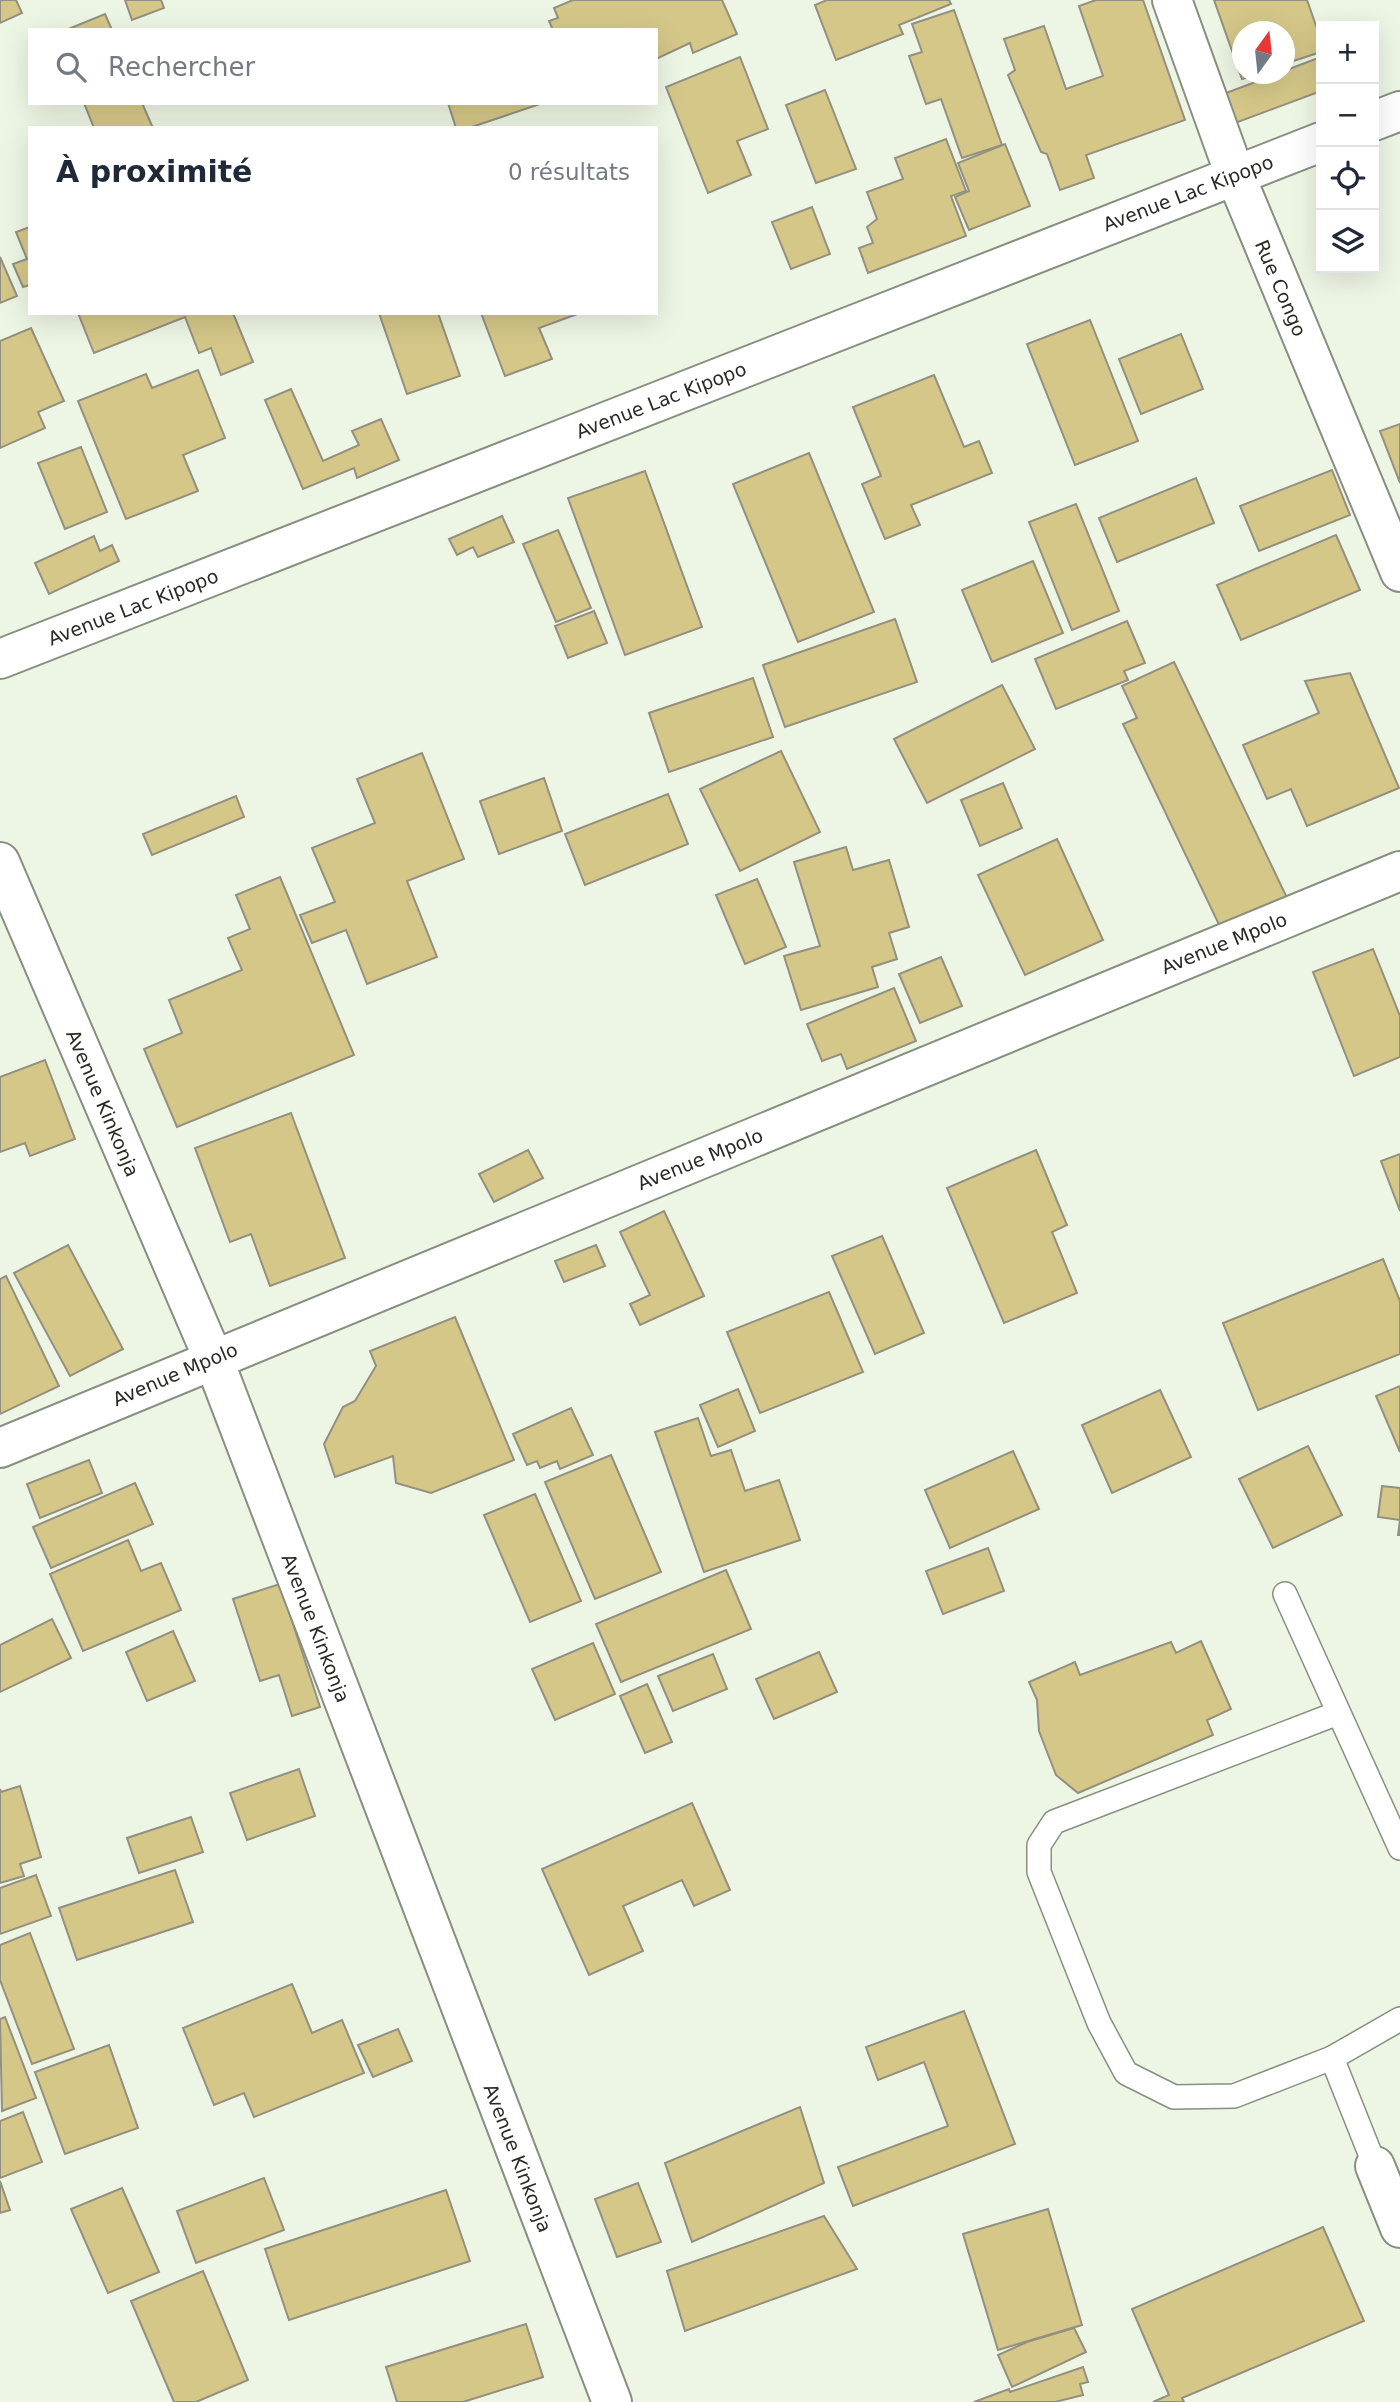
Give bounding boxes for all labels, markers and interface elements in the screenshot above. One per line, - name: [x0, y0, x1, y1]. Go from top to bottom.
- north arrow: [1232, 21, 1295, 84]
- map controls: [1316, 21, 1379, 273]
- button: +: [1316, 21, 1379, 84]
- search box: [28, 28, 658, 105]
- icon: search: [52, 48, 90, 86]
- text: Rechercher: [108, 52, 255, 82]
- button: −: [1316, 84, 1379, 147]
- button: locate: [1316, 147, 1379, 210]
- street label: Avenue Lac Kipopo: [1100, 150, 1276, 236]
- text: À proximité: [56, 154, 252, 189]
- text: 0 résultats: [508, 159, 630, 185]
- button: layers: [1316, 210, 1379, 273]
- street label: Rue Congo: [1251, 236, 1311, 340]
- street label: Avenue Lac Kipopo: [573, 357, 749, 443]
- street label: Avenue Lac Kipopo: [45, 564, 221, 650]
- street label: Avenue Mpolo: [1158, 908, 1290, 978]
- street label: Avenue Kinkonja: [62, 1026, 144, 1180]
- street label: Avenue Mpolo: [634, 1124, 766, 1194]
- street label: Avenue Mpolo: [109, 1338, 241, 1410]
- street label: Avenue Kinkonja: [278, 1551, 354, 1705]
- street label: Avenue Kinkonja: [480, 2081, 556, 2235]

